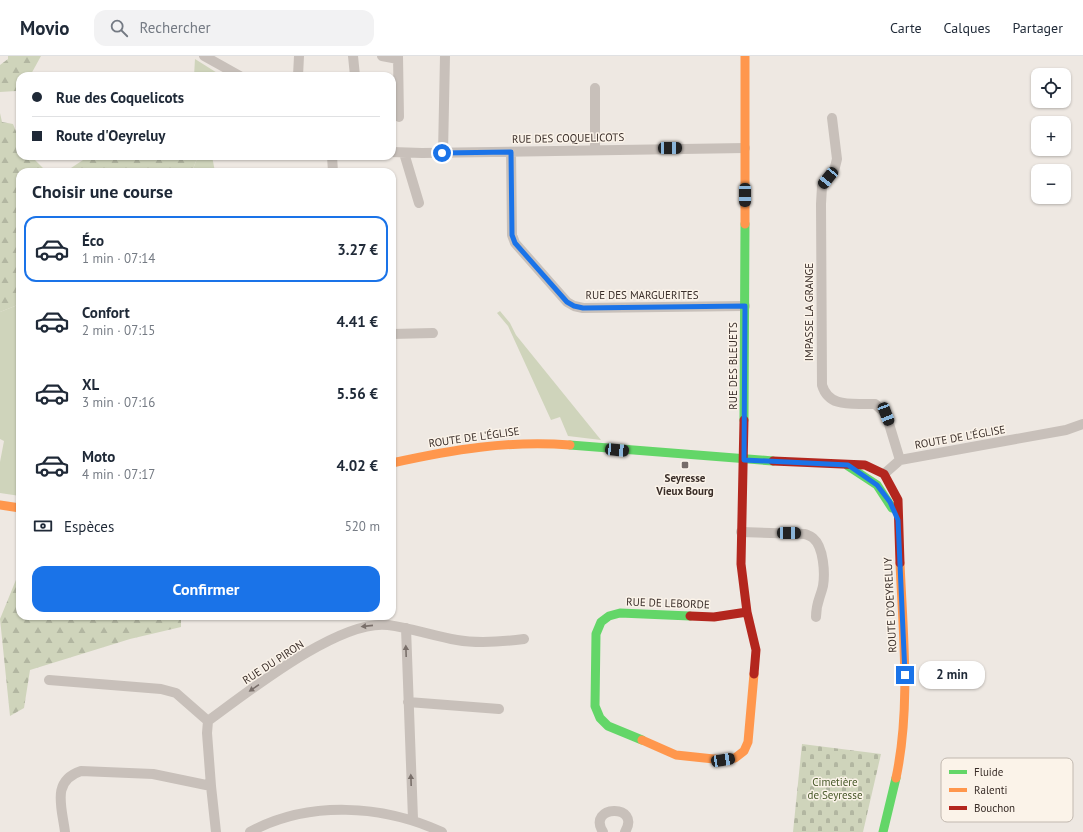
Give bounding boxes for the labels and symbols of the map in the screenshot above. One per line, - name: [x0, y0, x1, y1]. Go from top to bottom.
- street label: RUE DES COQUELICOTS: [512, 130, 624, 146]
- car: [658, 142, 682, 154]
- route start: [433, 144, 451, 162]
- car: [816, 165, 840, 191]
- car: [739, 183, 751, 207]
- street label: IMPASSE LA GRANGE: [802, 263, 816, 361]
- street label: RUE DES MARGUERITES: [585, 288, 699, 302]
- street label: RUE DES BLEUETS: [726, 322, 740, 410]
- car: [876, 401, 896, 427]
- street label: ROUTE DE L'ÉGLISE: [914, 422, 1006, 452]
- street label: ROUTE DE L'ÉGLISE: [428, 424, 520, 450]
- car: [604, 443, 630, 457]
- marker: Seyresse Vieux Bourg: [680, 460, 690, 470]
- place label: Seyresse Vieux Bourg: [655, 471, 714, 498]
- car: [777, 527, 801, 539]
- street label: ROUTE D'OEYRELUY: [880, 556, 899, 653]
- street label: RUE DE LEBORDE: [626, 595, 710, 611]
- one-way arrow: [361, 623, 373, 630]
- street label: RUE DU PIRON: [240, 637, 306, 687]
- one-way arrow: [403, 645, 410, 657]
- callout: 2 min: [919, 661, 985, 689]
- route end: [896, 666, 914, 684]
- one-way arrow: [249, 684, 259, 692]
- car: [710, 752, 736, 768]
- legend: [941, 758, 1073, 822]
- text: Fluide: [974, 765, 1004, 779]
- one-way arrow: [408, 773, 414, 786]
- park label: Cimetière de Seyresse: [808, 775, 863, 802]
- text: Ralenti: [974, 783, 1007, 797]
- text: Bouchon: [974, 801, 1015, 815]

